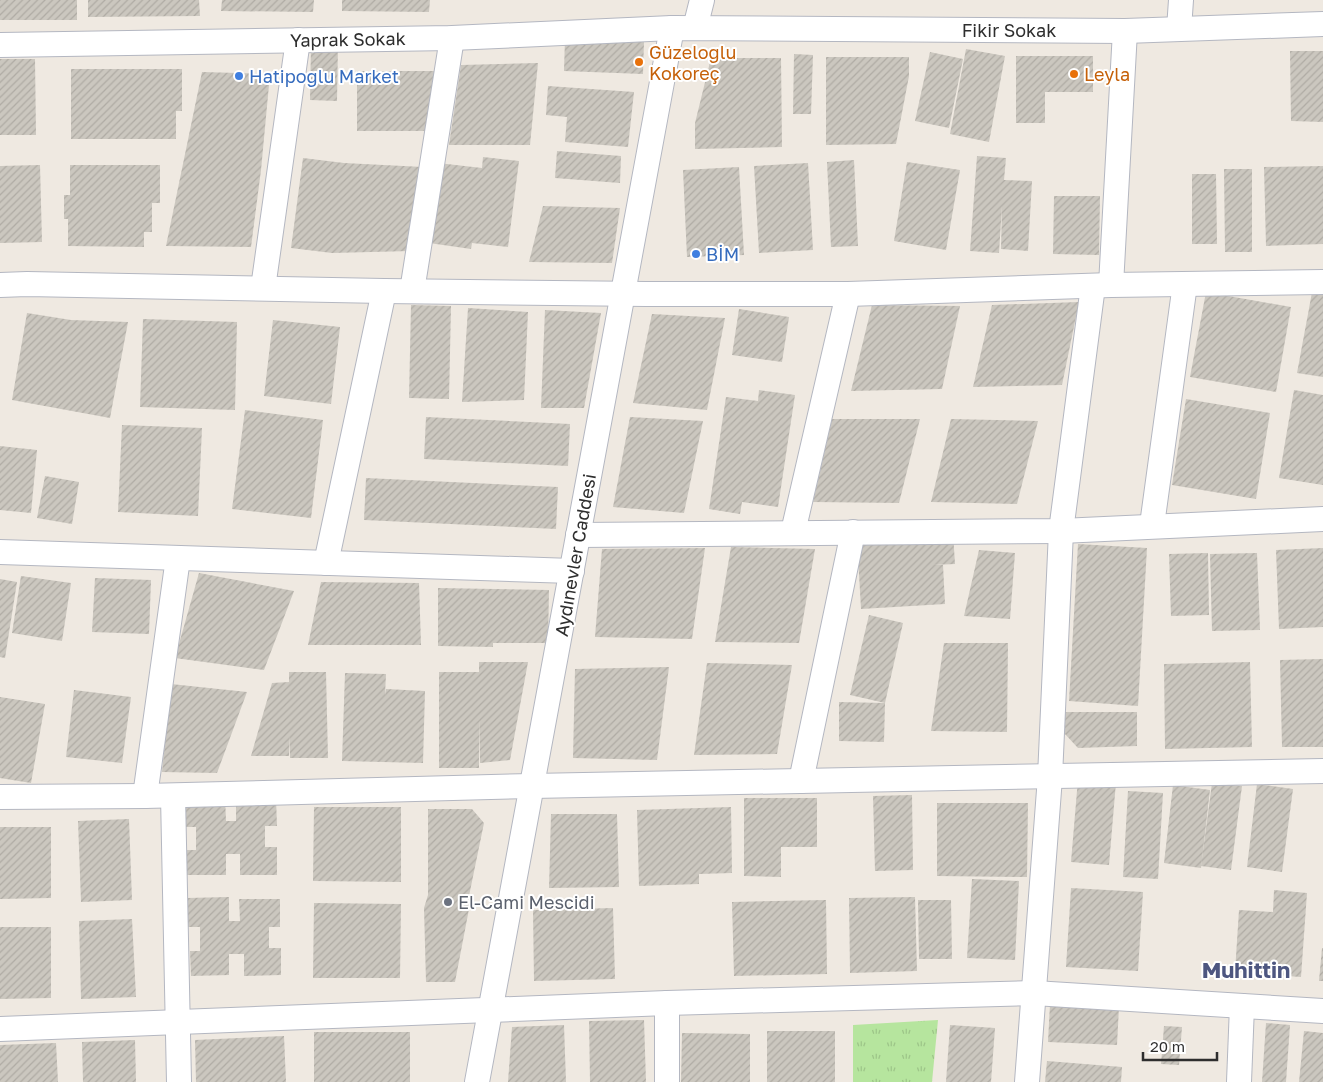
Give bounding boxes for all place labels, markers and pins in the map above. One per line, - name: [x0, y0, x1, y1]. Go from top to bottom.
- place label: Güzeloğlu Kokoreç: [649, 41, 736, 84]
- marker: Güzeloğlu Kokoreç: [633, 56, 645, 68]
- place label: Leyla: [1084, 63, 1130, 85]
- place label: Hatipoğlu Market: [249, 65, 399, 87]
- marker: Leyla: [1068, 68, 1080, 80]
- marker: Hatipoğlu Market: [233, 70, 245, 82]
- place label: BİM: [706, 243, 739, 265]
- marker: BİM: [690, 248, 702, 260]
- place label: El-Cami Mescidi: [458, 891, 595, 913]
- marker: El-Cami Mescidi: [442, 896, 454, 908]

